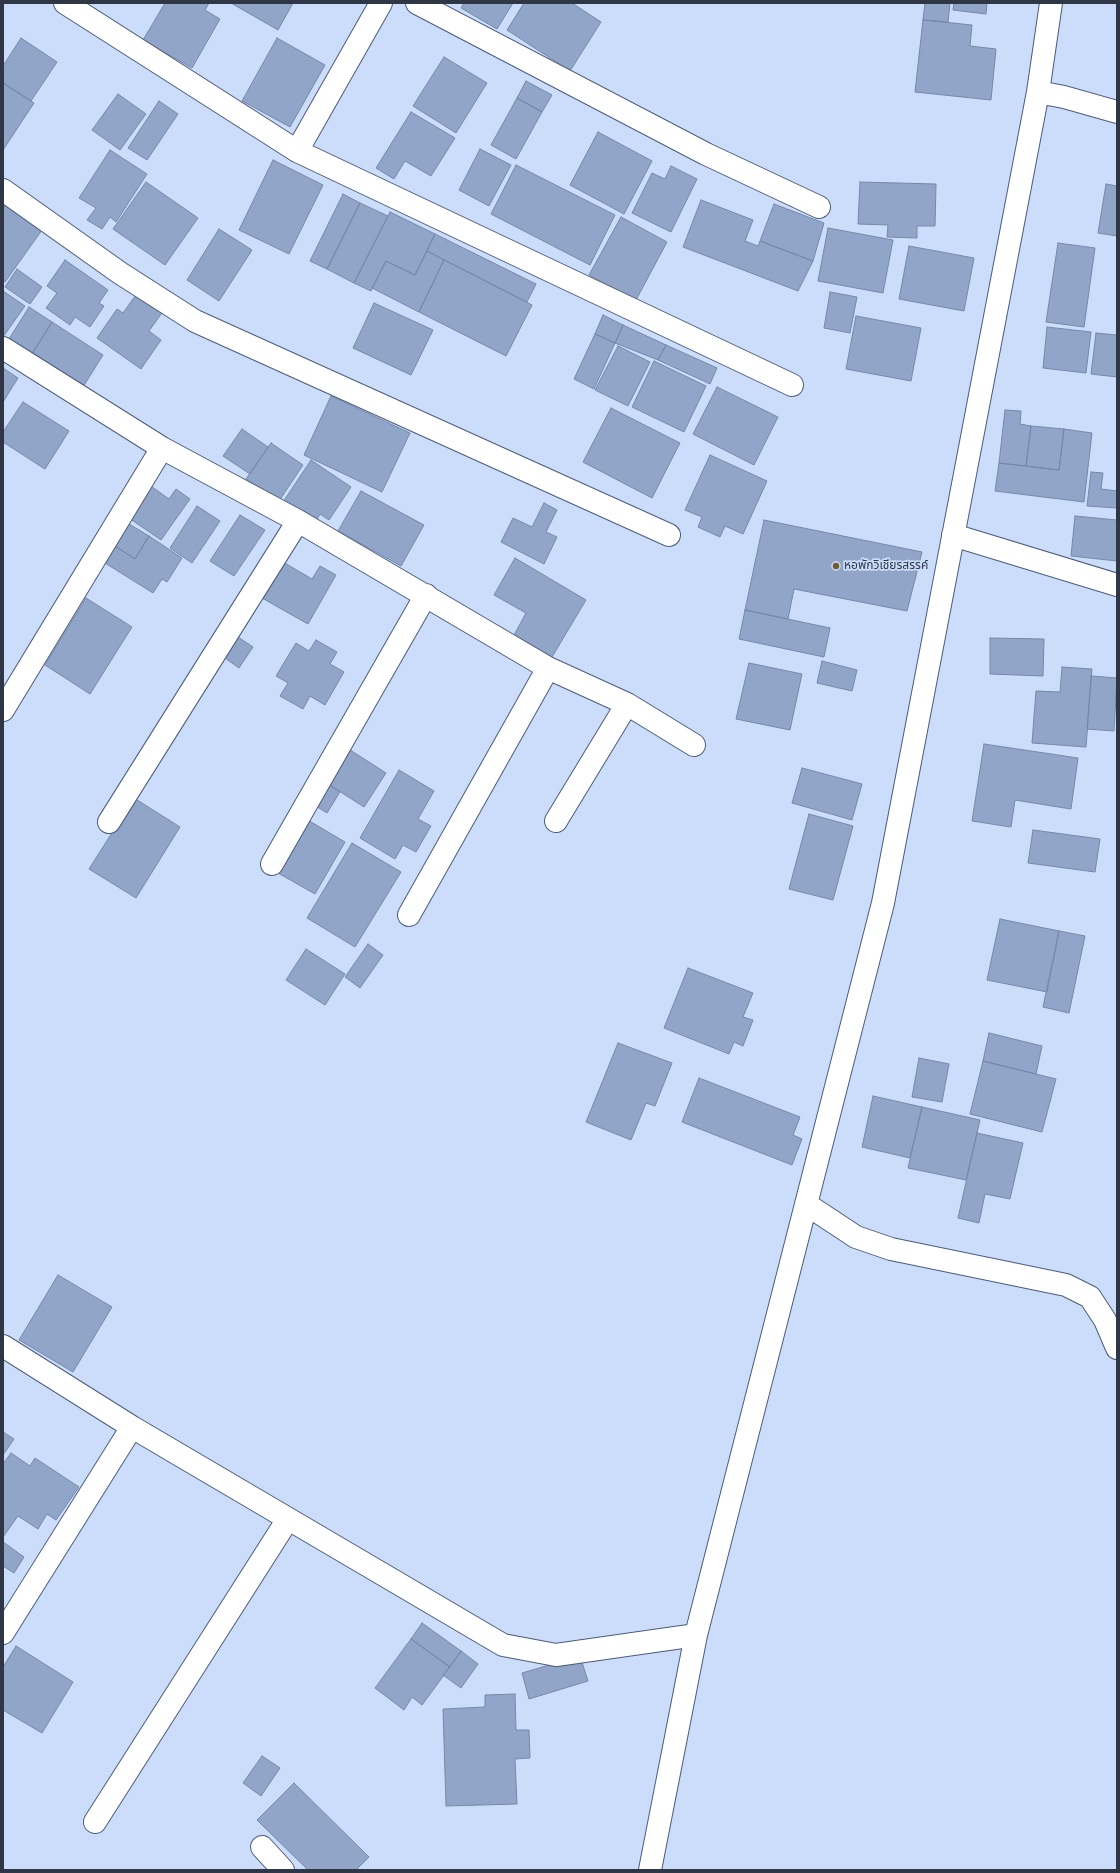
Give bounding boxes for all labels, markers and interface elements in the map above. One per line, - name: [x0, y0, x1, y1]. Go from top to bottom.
- place label: หอพักวิเชียรสรรค์: [844, 559, 928, 573]
- marker: หอพักวิเชียรสรรค์: [831, 561, 841, 571]

